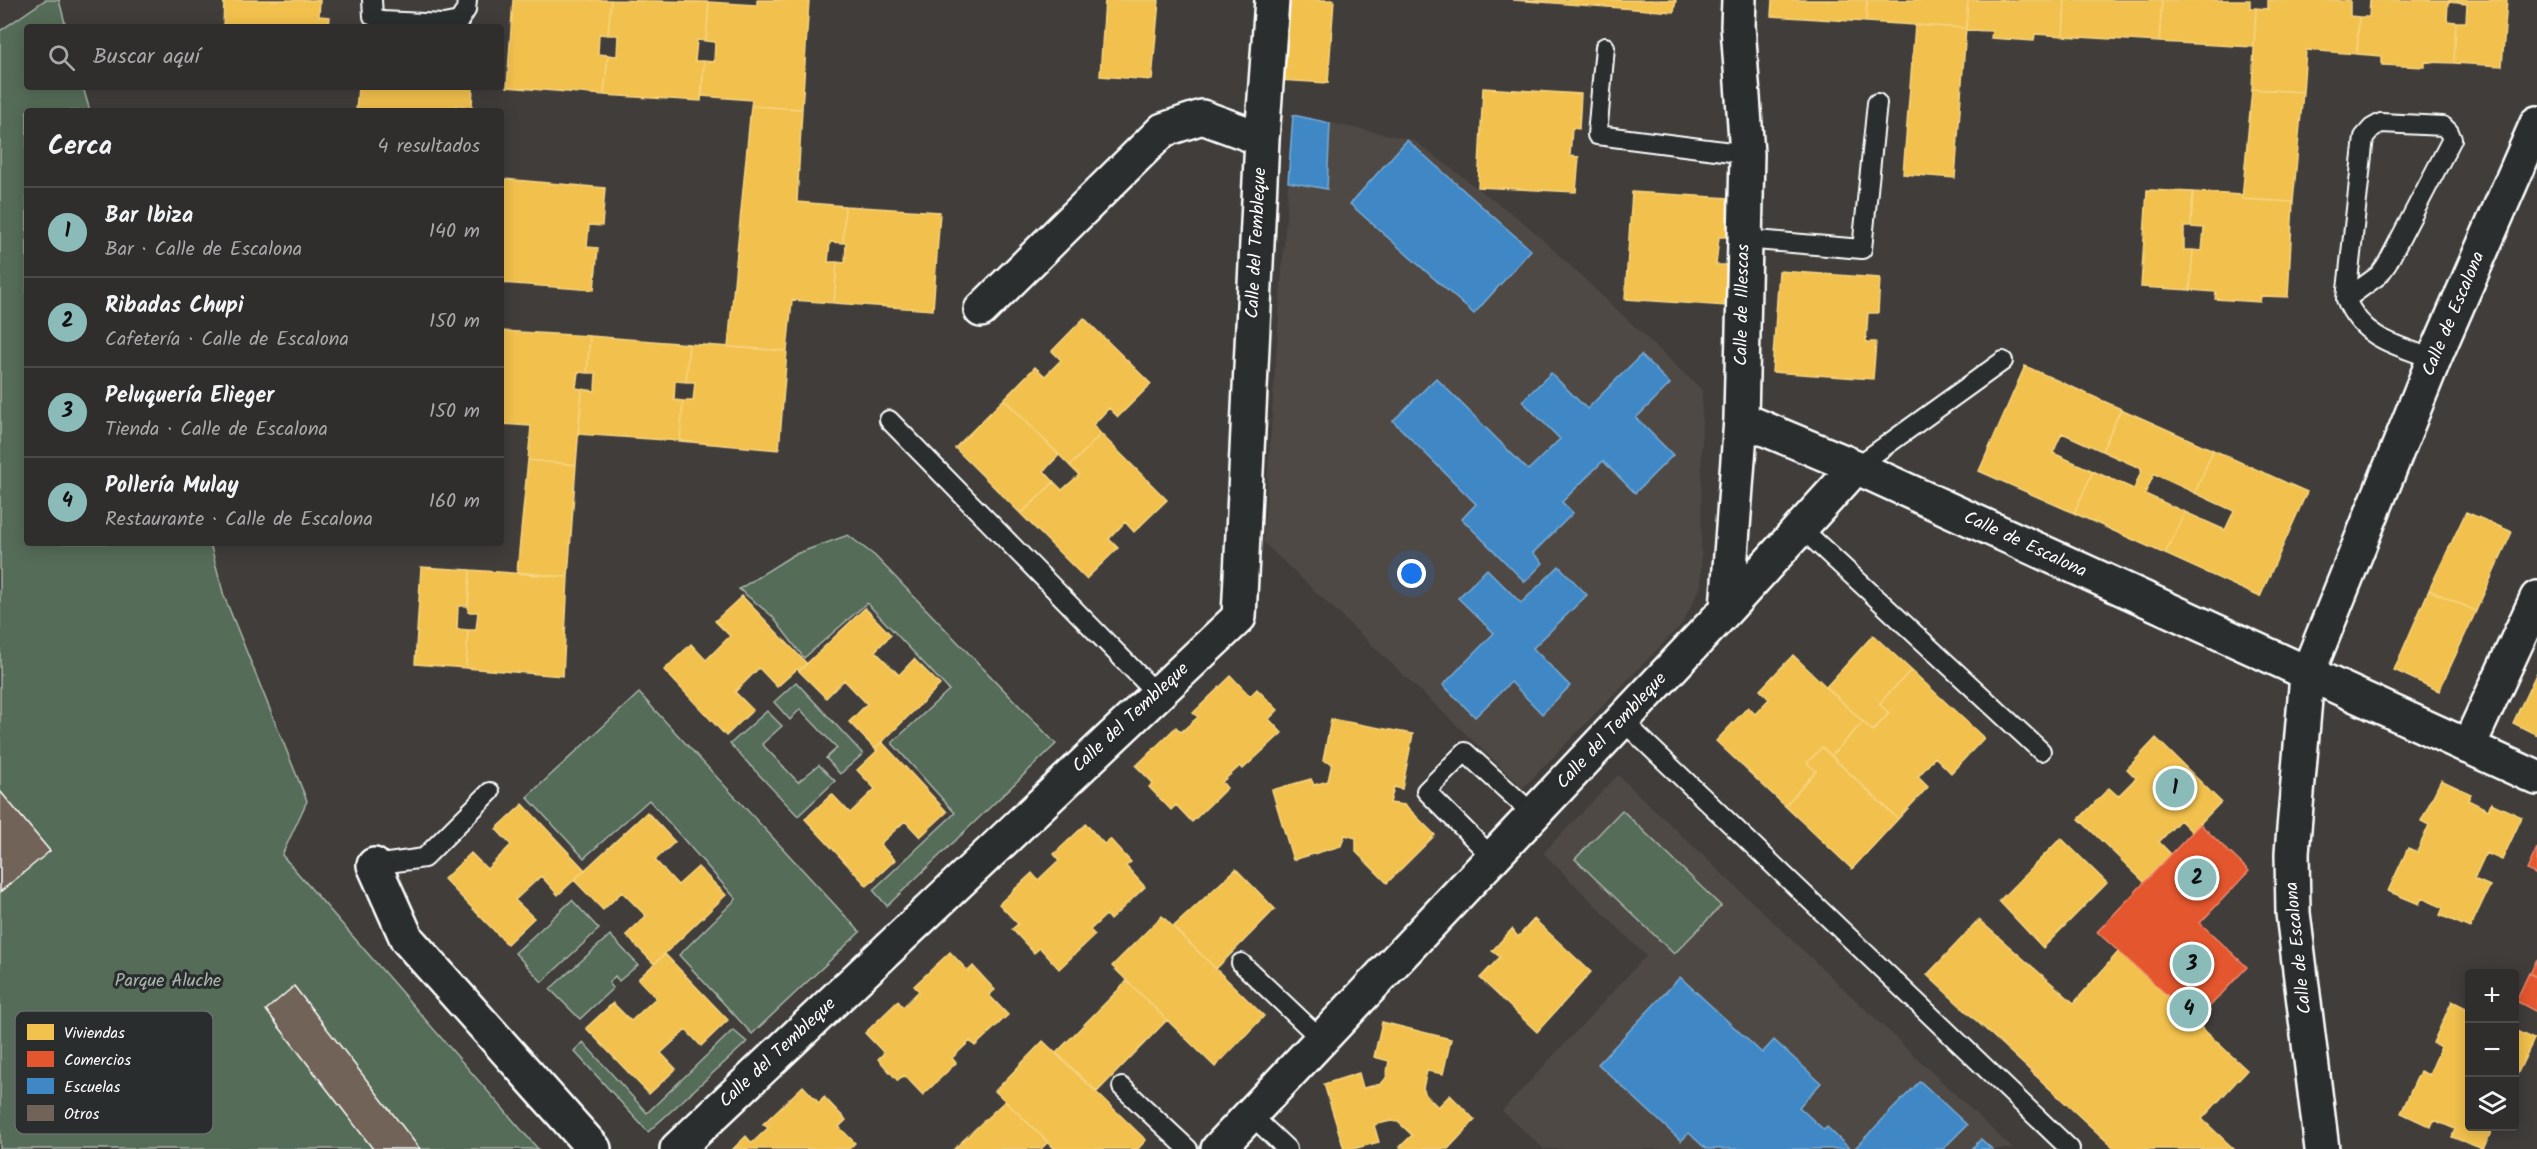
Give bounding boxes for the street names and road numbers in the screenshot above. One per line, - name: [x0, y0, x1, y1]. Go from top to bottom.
- street label: Calle del Tembleque: [1239, 167, 1275, 319]
- street label: Calle de Illescas: [1727, 243, 1759, 366]
- street label: Calle de Escalona: [2415, 247, 2493, 381]
- street label: Calle de Escalona: [1959, 504, 2091, 586]
- street label: Calle del Tembleque: [1066, 656, 1196, 780]
- street label: Calle del Tembleque: [1550, 666, 1674, 796]
- street label: Calle de Escalona: [2278, 880, 2320, 1016]
- street label: Calle del Tembleque: [713, 991, 843, 1115]

